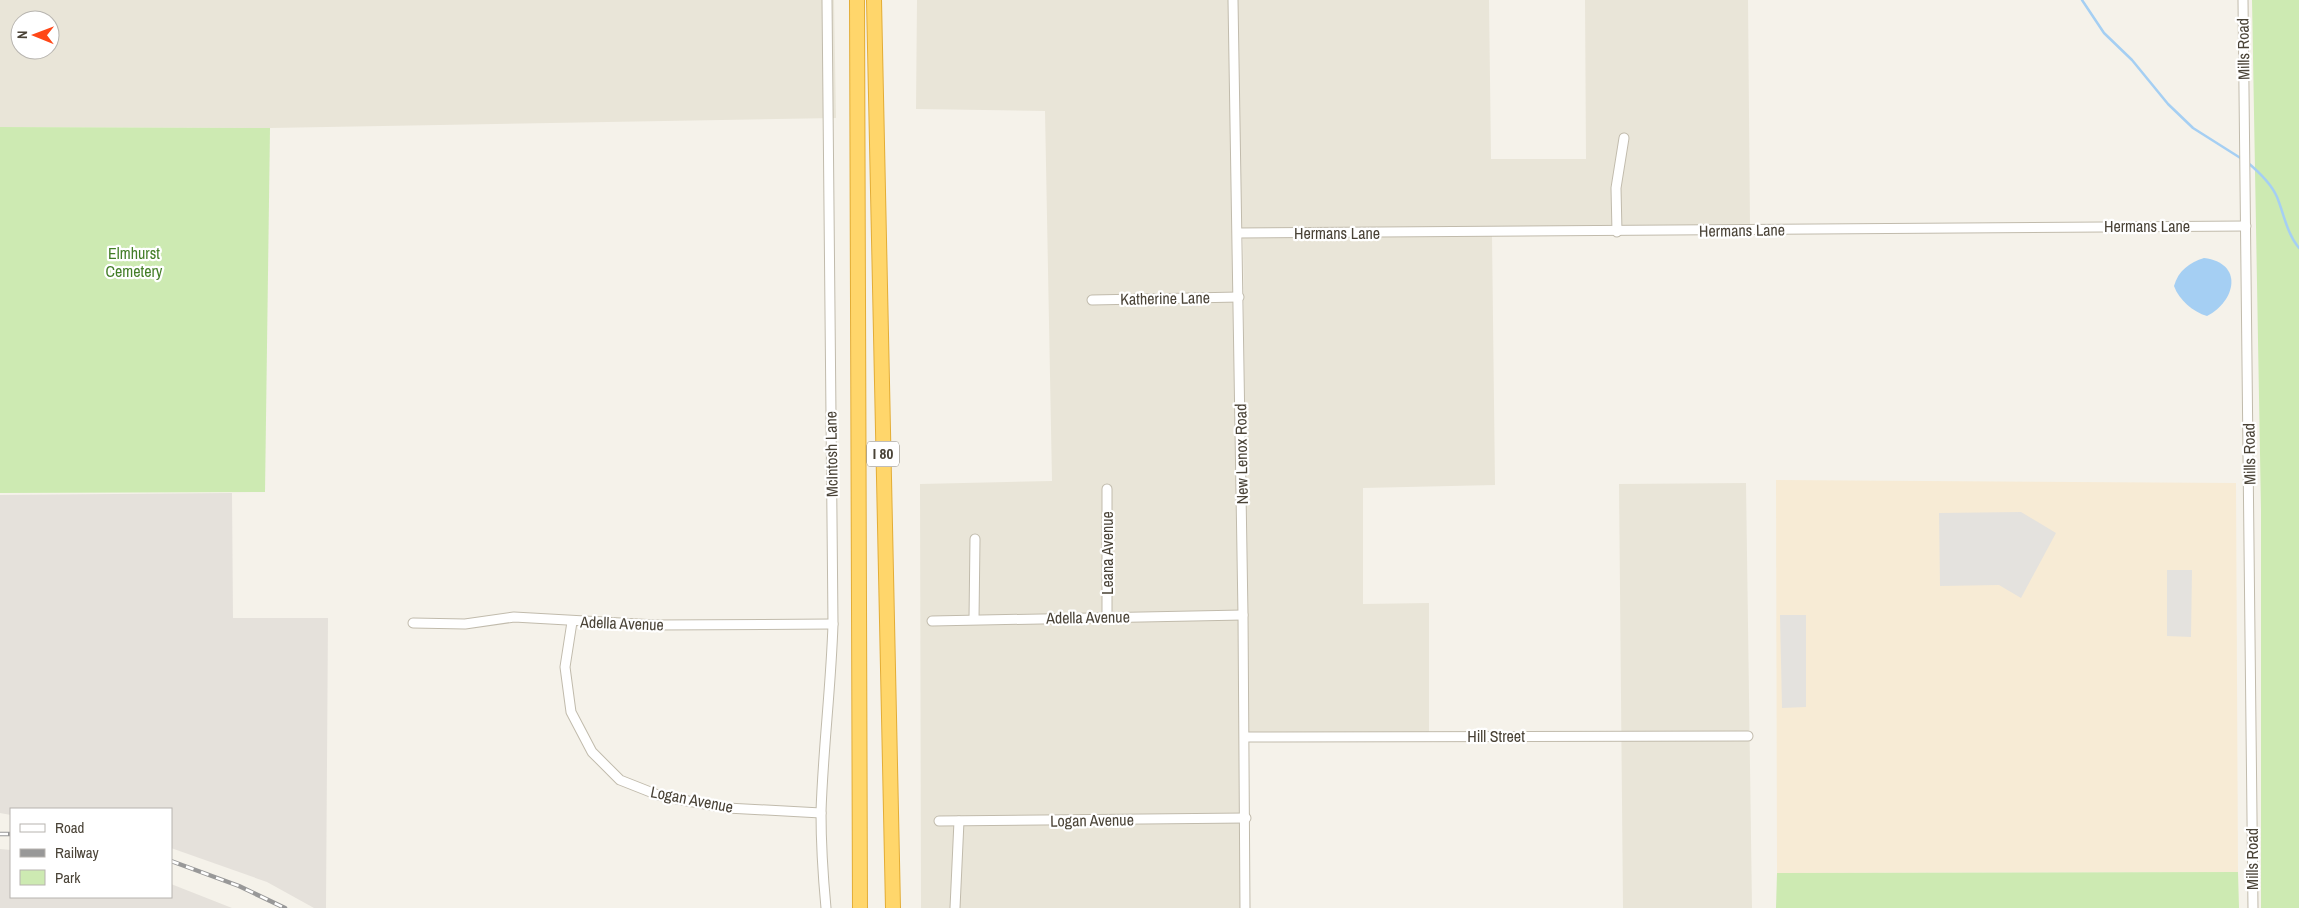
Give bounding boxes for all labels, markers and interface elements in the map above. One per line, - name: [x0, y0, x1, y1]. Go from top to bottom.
- north arrow: [10, 10, 60, 60]
- street label: Mills Road: [2231, 18, 2255, 80]
- text: N: [13, 30, 31, 39]
- street label: Hermans Lane: [2104, 215, 2190, 237]
- street label: Hermans Lane: [1699, 218, 1785, 242]
- street label: Hermans Lane: [1294, 222, 1380, 244]
- park label: Elmhurst Cemetery: [106, 242, 163, 282]
- street label: Katherine Lane: [1120, 286, 1210, 310]
- street label: New Lenox Road: [1229, 403, 1253, 505]
- street label: McIntosh Lane: [819, 411, 843, 497]
- street label: Mills Road: [2237, 423, 2261, 485]
- road number: I 80: [867, 442, 899, 466]
- street label: Leana Avenue: [1096, 511, 1118, 595]
- street label: Adella Avenue: [1045, 605, 1130, 629]
- street label: Adella Avenue: [579, 611, 664, 635]
- street label: Hill Street: [1467, 725, 1525, 747]
- street label: Logan Avenue: [649, 780, 735, 818]
- legend: [10, 808, 172, 898]
- street label: Logan Avenue: [1050, 808, 1134, 832]
- text: Road: [55, 817, 84, 838]
- street label: Mills Road: [2241, 828, 2263, 890]
- text: Railway: [55, 842, 100, 863]
- text: Park: [55, 867, 81, 888]

